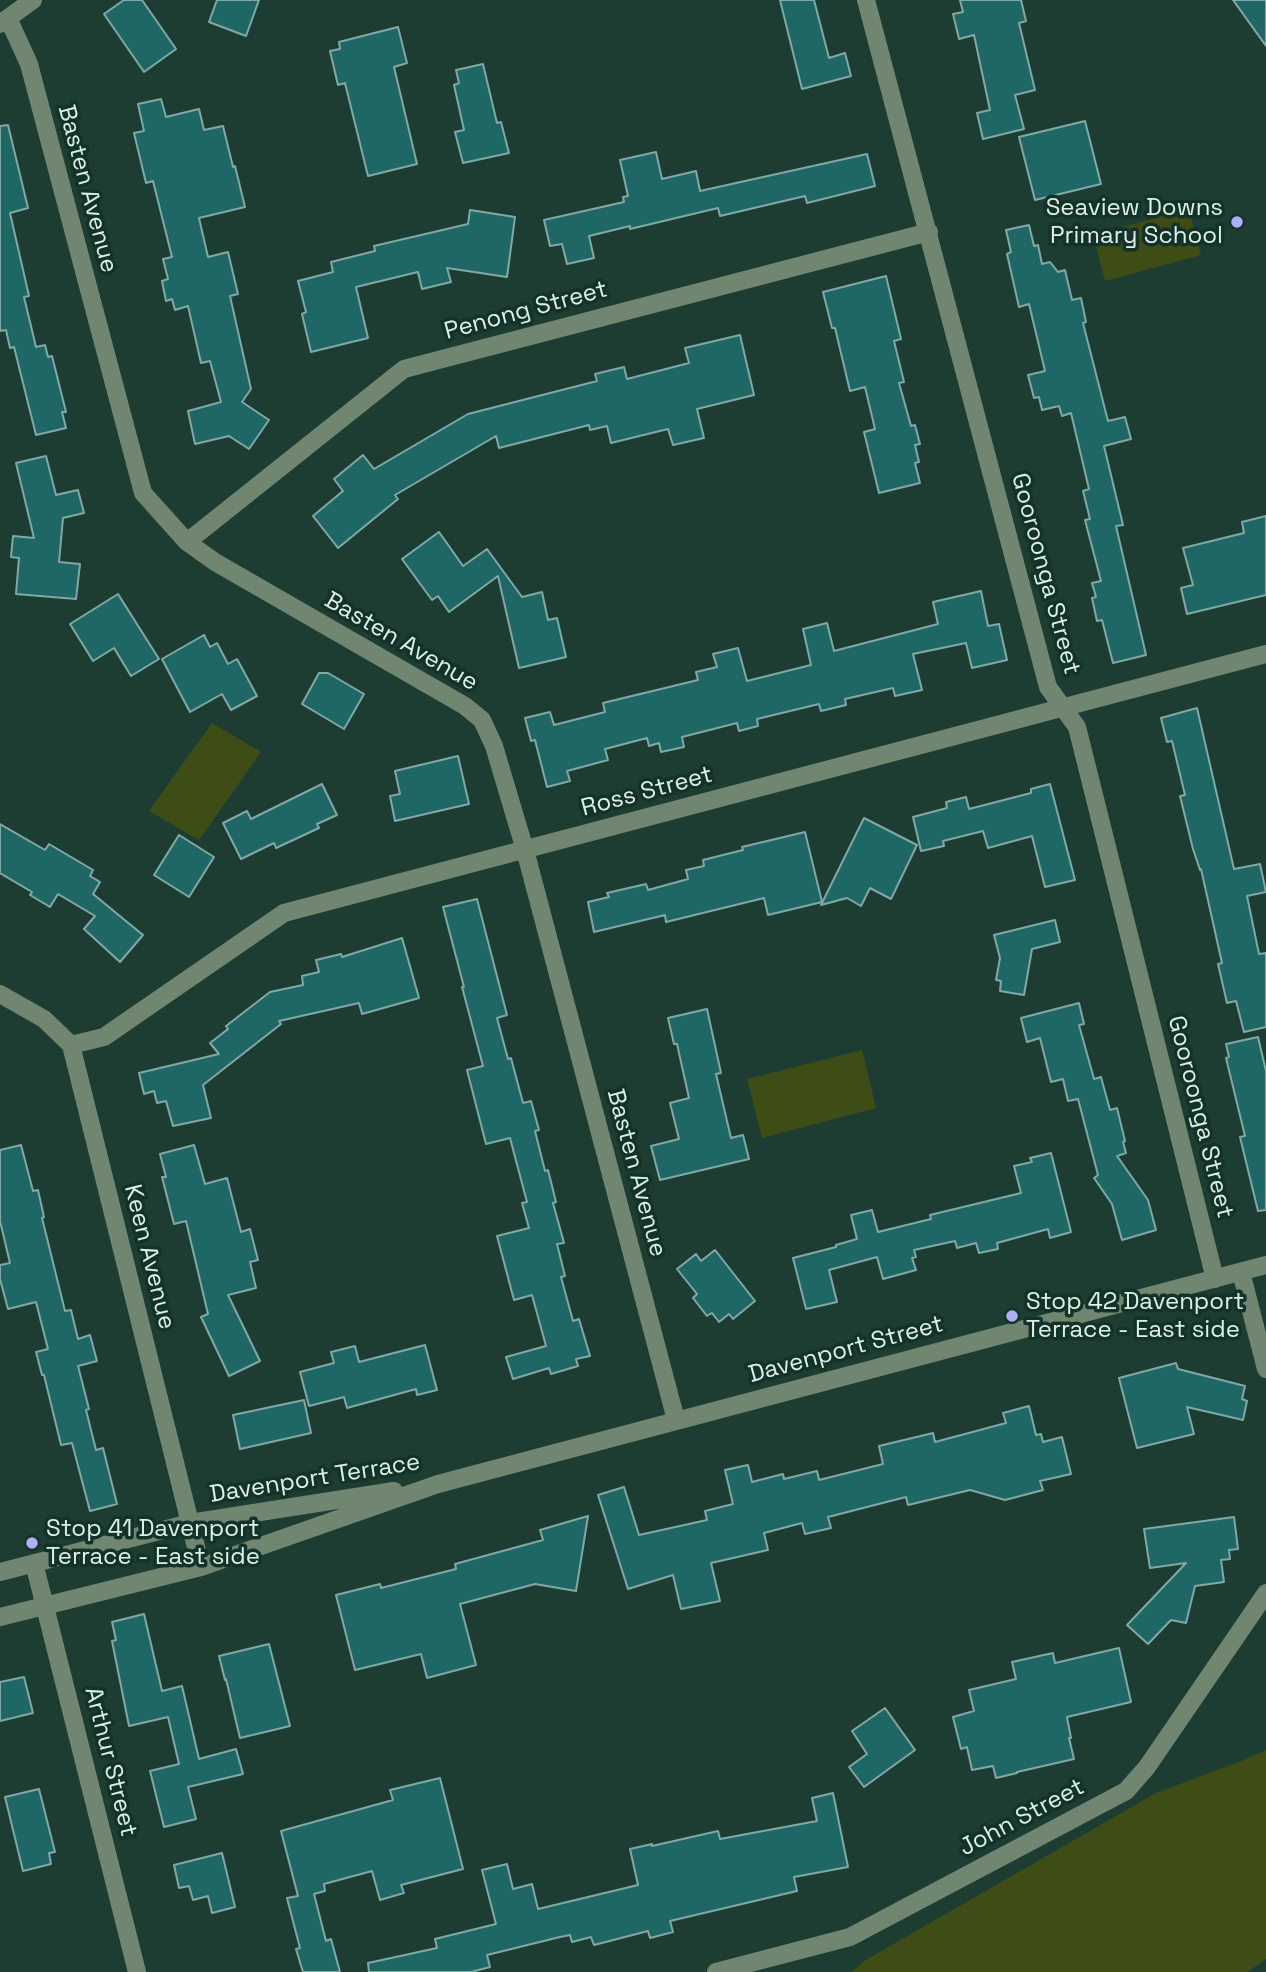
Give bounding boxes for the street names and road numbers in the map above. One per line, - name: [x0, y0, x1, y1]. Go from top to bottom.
- street label: Basten Avenue: [51, 102, 123, 276]
- street label: Penong Street: [441, 275, 611, 347]
- street label: Gooroonga Street: [1004, 470, 1086, 678]
- street label: Basten Avenue: [319, 586, 483, 698]
- street label: Ross Street: [578, 761, 716, 823]
- street label: Gooroonga Street: [1161, 1013, 1239, 1221]
- street label: Basten Avenue: [600, 1086, 672, 1260]
- street label: Keen Avenue: [117, 1182, 181, 1332]
- street label: Davenport Street: [746, 1310, 946, 1390]
- street label: Davenport Terrace: [208, 1448, 422, 1510]
- street label: Arthur Street: [78, 1684, 142, 1840]
- street label: John Street: [955, 1773, 1089, 1863]

